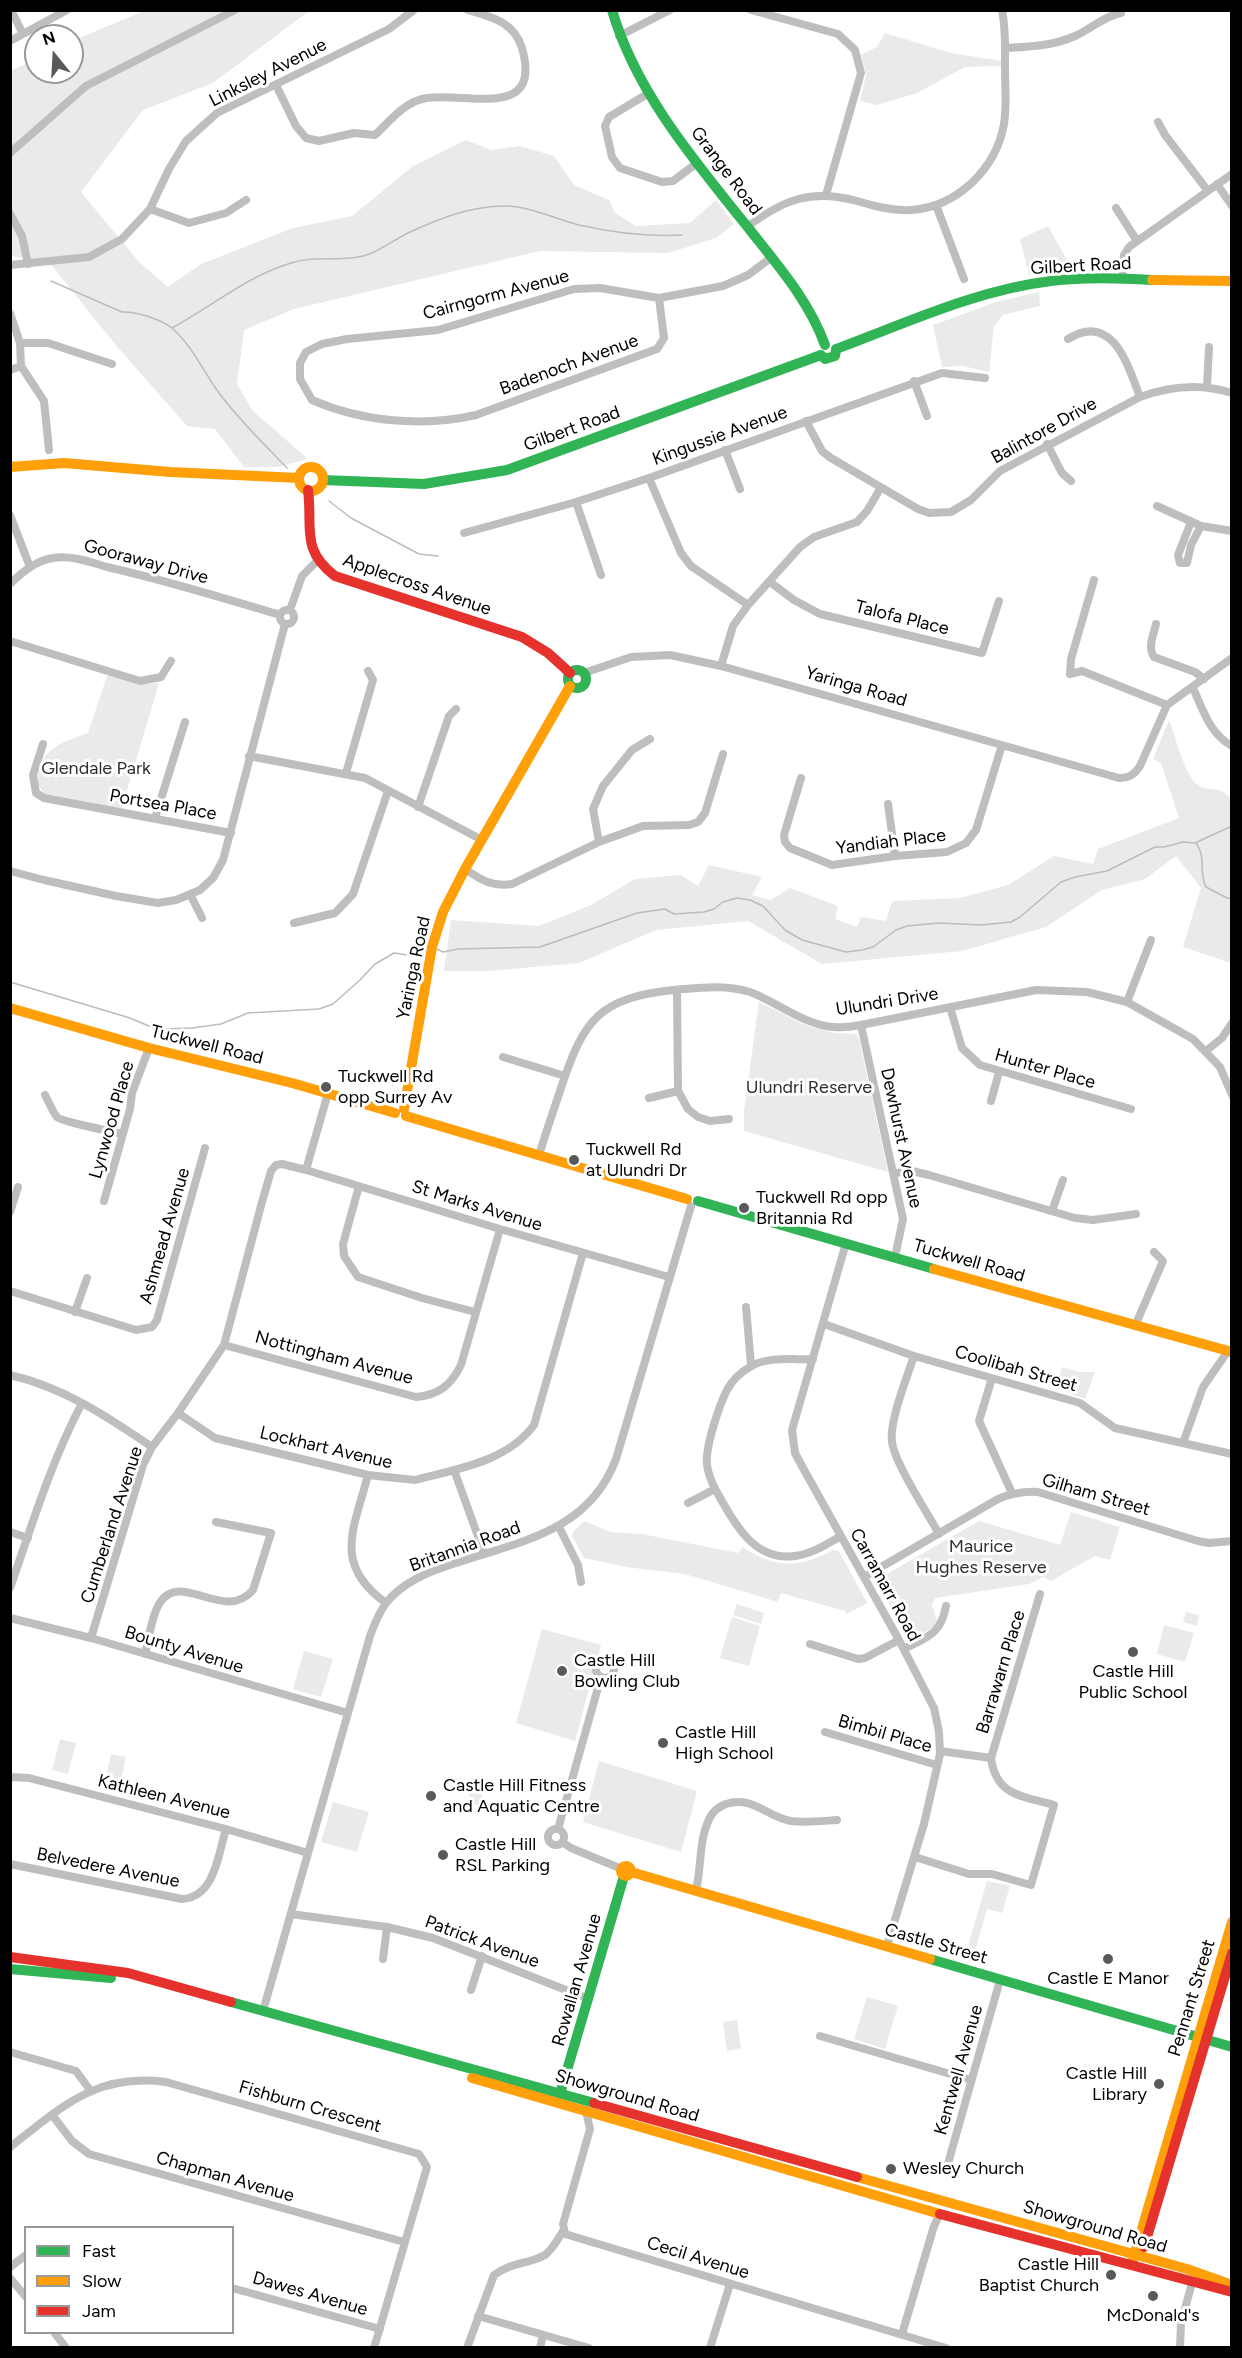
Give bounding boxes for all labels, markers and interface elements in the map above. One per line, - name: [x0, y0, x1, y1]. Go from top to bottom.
- north arrow: [24, 24, 84, 84]
- text: N: [40, 27, 58, 49]
- street label: Linksley Avenue: [206, 34, 330, 112]
- street label: Grange Road: [686, 122, 766, 220]
- street label: Gilbert Road: [1030, 253, 1132, 279]
- street label: Cairngorm Avenue: [421, 265, 571, 325]
- street label: Badenoch Avenue: [497, 330, 641, 400]
- street label: Balintore Drive: [987, 393, 1101, 469]
- street label: Gilbert Road: [521, 402, 623, 456]
- street label: Kingussie Avenue: [650, 402, 790, 470]
- street label: Gooraway Drive: [81, 535, 211, 589]
- street label: Applecross Avenue: [340, 549, 494, 621]
- street label: Talofa Place: [853, 596, 951, 640]
- street label: Yaringa Road: [803, 662, 909, 712]
- park label: Glendale Park: [41, 758, 151, 780]
- street label: Portsea Place: [108, 785, 218, 825]
- street label: Yandiah Place: [835, 825, 947, 859]
- street label: Yaringa Road: [393, 914, 435, 1022]
- street label: Ulundri Drive: [834, 983, 940, 1021]
- street label: Tuckwell Road: [149, 1021, 265, 1069]
- street label: Hunter Place: [992, 1044, 1098, 1094]
- street label: Lynwood Place: [85, 1059, 139, 1181]
- place label: Tuckwell Rd opp Surrey Av: [338, 1066, 452, 1108]
- street label: Dewhurst Avenue: [876, 1066, 926, 1210]
- park label: Ulundri Reserve: [746, 1077, 872, 1099]
- marker: Tuckwell Rd opp Surrey Av: [319, 1080, 333, 1094]
- place label: Tuckwell Rd at Ulundri Dr: [586, 1139, 687, 1182]
- marker: Tuckwell Rd at Ulundri Dr: [567, 1153, 581, 1167]
- street label: Ashmead Avenue: [135, 1165, 195, 1307]
- street label: St Marks Avenue: [409, 1176, 545, 1236]
- place label: Tuckwell Rd opp Britannia Rd: [756, 1187, 888, 1230]
- marker: Tuckwell Rd opp Britannia Rd: [737, 1201, 751, 1215]
- street label: Tuckwell Road: [911, 1235, 1027, 1287]
- street label: Nottingham Avenue: [253, 1327, 415, 1389]
- street label: Coolibah Street: [952, 1341, 1080, 1397]
- street label: Lockhart Avenue: [257, 1422, 395, 1474]
- street label: Cumberland Avenue: [76, 1444, 148, 1606]
- street label: Gilham Street: [1040, 1469, 1152, 1521]
- street label: Britannia Road: [407, 1517, 523, 1577]
- street label: Carramarr Road: [845, 1525, 925, 1645]
- park label: Maurice Hughes Reserve: [915, 1536, 1047, 1578]
- street label: Barrawarn Place: [972, 1608, 1030, 1736]
- street label: Bounty Avenue: [122, 1622, 246, 1678]
- marker: Castle Hill Public School: [1126, 1645, 1140, 1659]
- place label: Castle Hill Bowling Club: [574, 1650, 680, 1692]
- place label: Castle Hill Public School: [1079, 1661, 1187, 1704]
- marker: Castle Hill Bowling Club: [555, 1664, 569, 1678]
- street label: Bimbil Place: [836, 1710, 934, 1758]
- place label: Castle Hill High School: [675, 1722, 773, 1764]
- marker: Castle Hill High School: [656, 1736, 670, 1750]
- street label: Kathleen Avenue: [95, 1770, 233, 1824]
- place label: Castle Hill Fitness and Aquatic Centre: [443, 1775, 600, 1818]
- marker: Castle Hill Fitness and Aquatic Centre: [424, 1789, 438, 1803]
- place label: Castle Hill RSL Parking: [455, 1834, 550, 1876]
- street label: Belvedere Avenue: [35, 1844, 181, 1892]
- marker: Castle Hill RSL Parking: [436, 1848, 450, 1862]
- street label: Patrick Avenue: [422, 1911, 542, 1973]
- street label: Rowallan Avenue: [548, 1911, 606, 2049]
- street label: Castle Street: [882, 1919, 990, 1969]
- street label: Pennant Street: [1164, 1937, 1220, 2059]
- marker: Castle E Manor: [1101, 1952, 1115, 1966]
- place label: Castle E Manor: [1047, 1968, 1169, 1990]
- street label: Kentwell Avenue: [930, 2002, 988, 2138]
- place label: Castle Hill Library: [1066, 2063, 1147, 2106]
- street label: Showground Road: [553, 2065, 701, 2127]
- street label: Fishburn Crescent: [236, 2076, 384, 2138]
- marker: Castle Hill Library: [1152, 2077, 1166, 2091]
- street label: Chapman Avenue: [153, 2147, 297, 2207]
- place label: Wesley Church: [903, 2158, 1024, 2180]
- marker: Wesley Church: [884, 2162, 898, 2176]
- street label: Showground Road: [1021, 2196, 1169, 2258]
- legend: [24, 2226, 234, 2334]
- street label: Cecil Avenue: [644, 2232, 752, 2284]
- text: Fast: [82, 2240, 116, 2262]
- place label: Castle Hill Baptist Church: [979, 2254, 1099, 2296]
- street label: Dawes Avenue: [250, 2267, 370, 2321]
- marker: Castle Hill Baptist Church: [1104, 2268, 1118, 2282]
- text: Slow: [82, 2270, 121, 2292]
- marker: McDonald's: [1146, 2289, 1160, 2303]
- text: Jam: [82, 2300, 116, 2322]
- place label: McDonald's: [1106, 2305, 1200, 2327]

